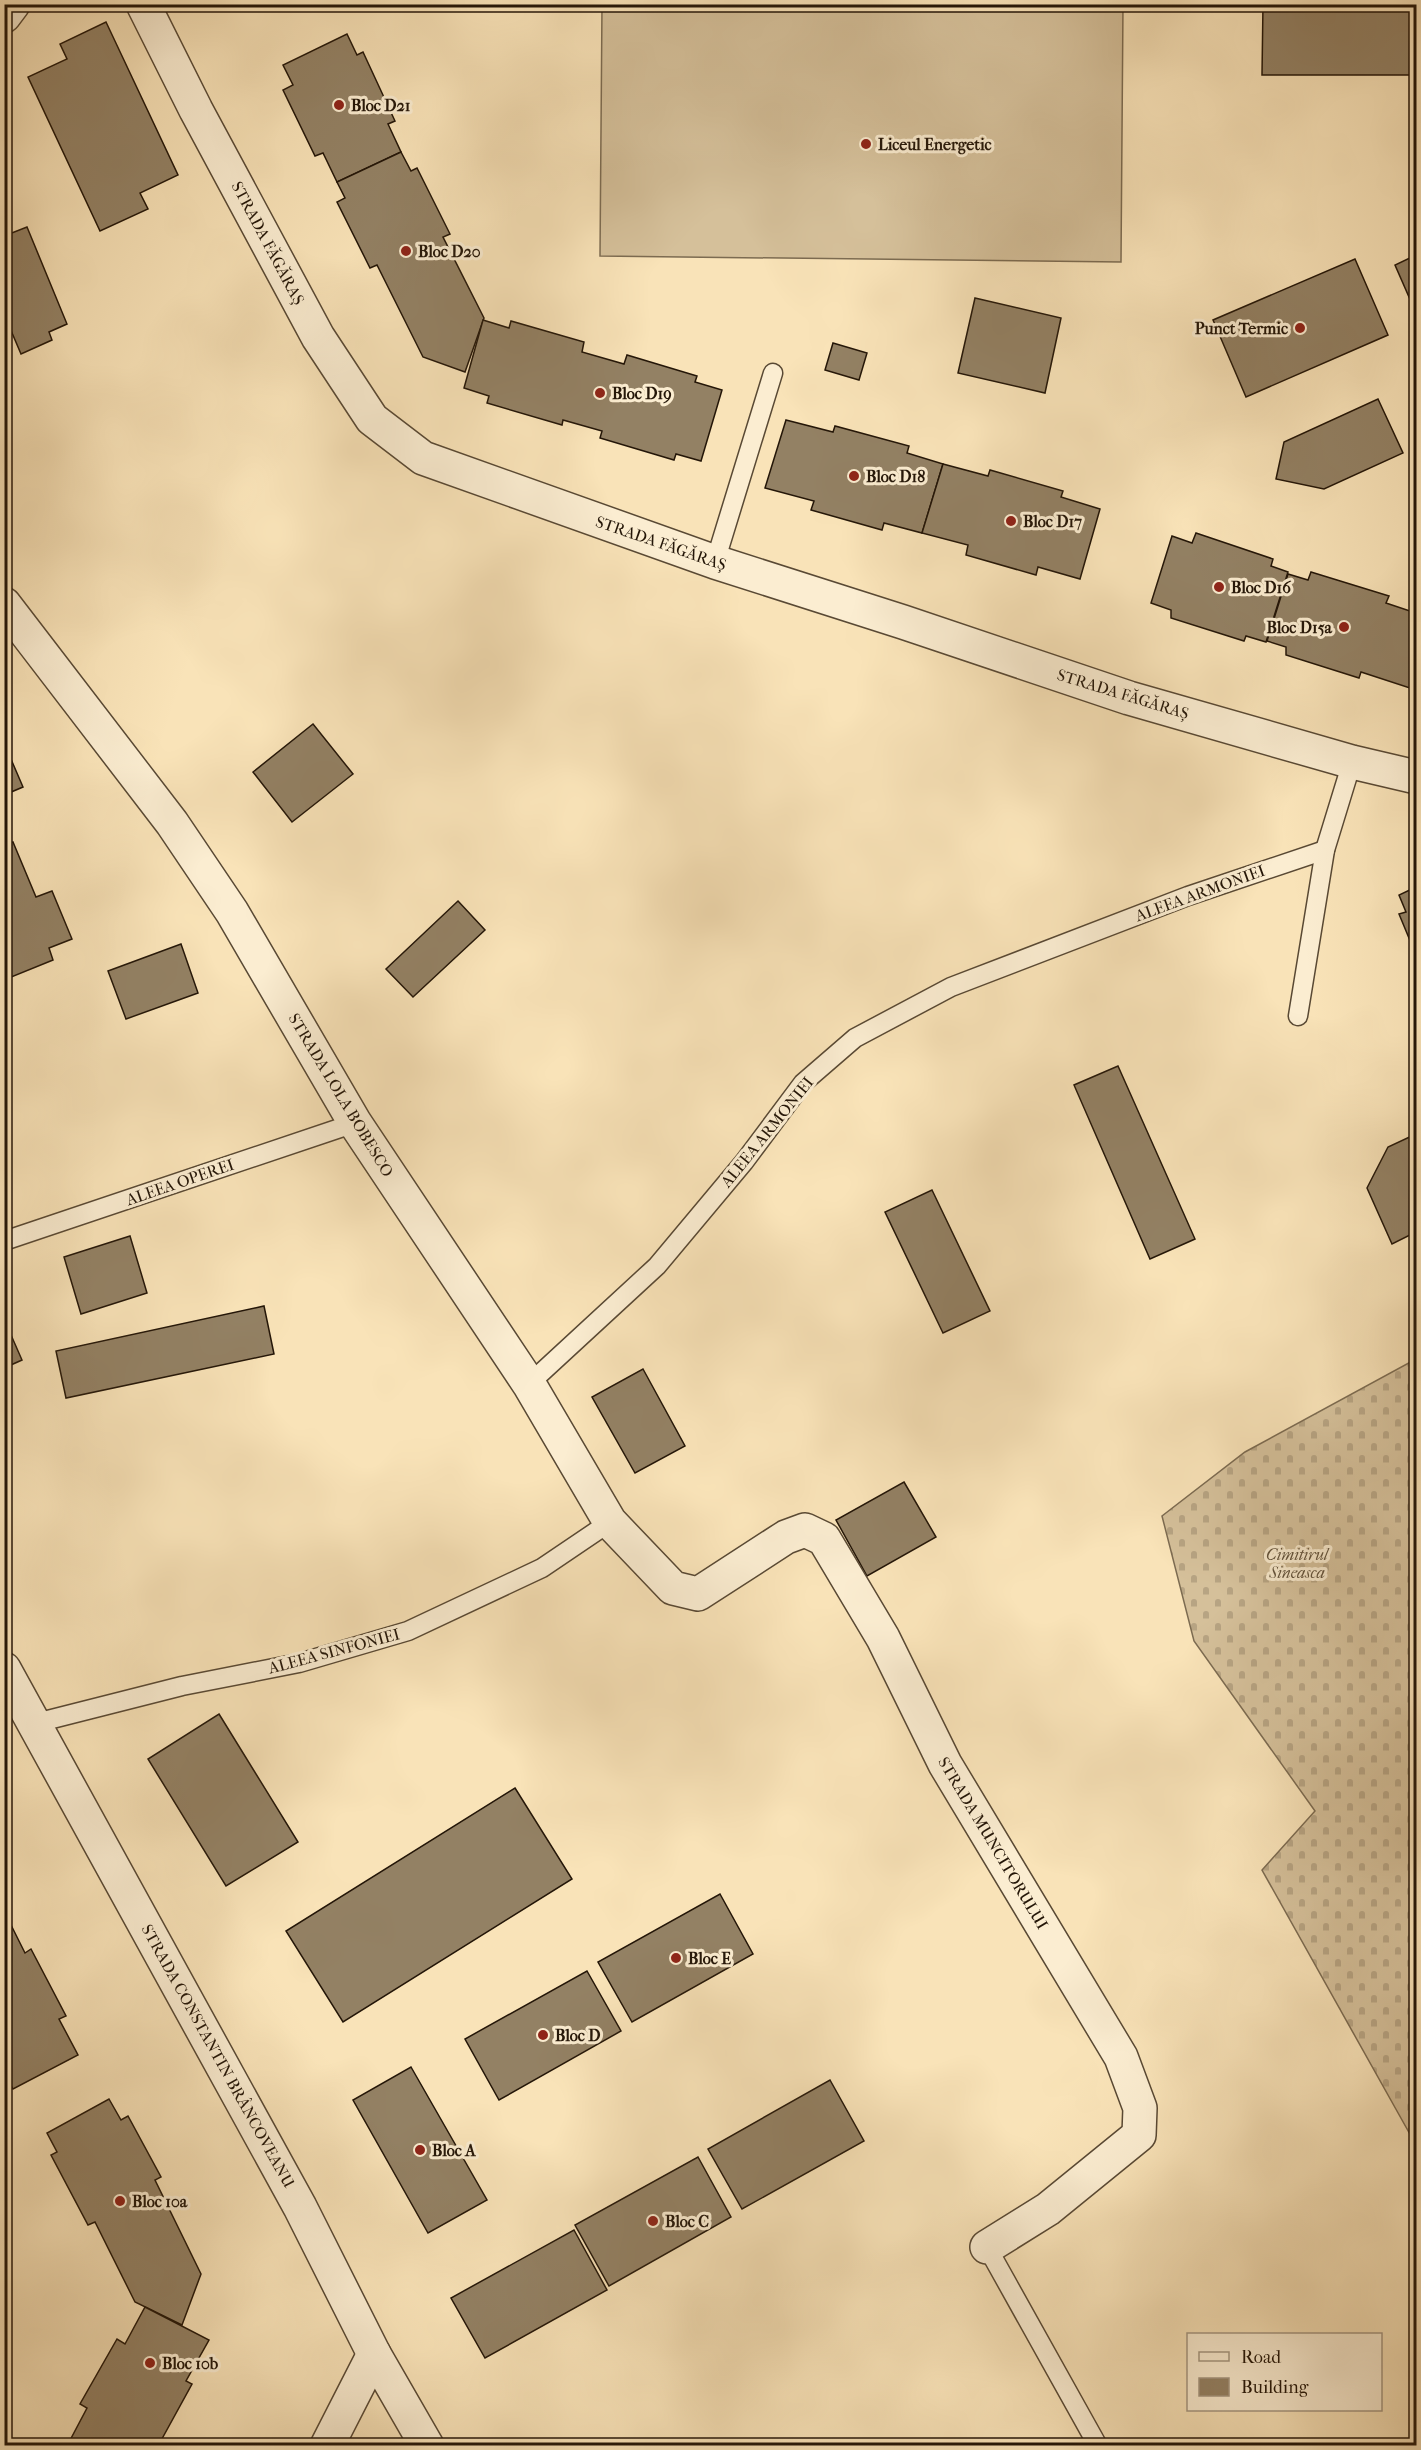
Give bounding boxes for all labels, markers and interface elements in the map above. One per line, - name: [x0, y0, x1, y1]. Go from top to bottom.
- place label: Bloc D21: [351, 96, 411, 115]
- marker: Bloc D21: [332, 98, 346, 112]
- place label: Liceul Energetic: [878, 135, 992, 155]
- marker: Liceul Energetic: [859, 137, 873, 151]
- street label: STRADA FĂGĂRAȘ: [227, 178, 309, 308]
- place label: Bloc D20: [418, 242, 481, 261]
- marker: Bloc D20: [399, 244, 413, 258]
- place label: Punct Termic: [1195, 319, 1288, 338]
- marker: Punct Termic: [1293, 321, 1307, 335]
- place label: Bloc D19: [612, 384, 672, 404]
- marker: Bloc D19: [593, 386, 607, 400]
- place label: Bloc D18: [866, 467, 925, 486]
- marker: Bloc D18: [847, 469, 861, 483]
- street label: STRADA FĂGĂRAȘ: [593, 511, 729, 574]
- place label: Bloc D17: [1023, 512, 1082, 531]
- marker: Bloc D17: [1004, 514, 1018, 528]
- place label: Bloc D16: [1231, 578, 1291, 597]
- marker: Bloc D16: [1212, 580, 1226, 594]
- place label: Bloc D15a: [1267, 618, 1333, 637]
- marker: Bloc D15a: [1337, 620, 1351, 634]
- street label: STRADA FĂGĂRAȘ: [1055, 664, 1192, 723]
- street label: ALEEA ARMONIEI: [1132, 861, 1267, 926]
- street label: STRADA LOLA BOBESCO: [285, 1010, 397, 1180]
- street label: ALEEA ARMONIEI: [716, 1073, 817, 1192]
- street label: ALEEA OPEREI: [123, 1155, 236, 1210]
- park label: Cimitirul Sineasca: [1266, 1545, 1330, 1582]
- street label: ALEEA SINFONIEI: [265, 1624, 402, 1678]
- street label: STRADA MUNCITORULUI: [934, 1753, 1052, 1933]
- street label: STRADA CONSTANTIN BRÂNCOVEANU: [137, 1921, 300, 2191]
- place label: Bloc E: [688, 1949, 731, 1968]
- marker: Bloc E: [669, 1951, 683, 1965]
- place label: Bloc D: [555, 2026, 601, 2045]
- marker: Bloc D: [536, 2028, 550, 2042]
- place label: Bloc A: [432, 2141, 476, 2160]
- marker: Bloc A: [413, 2143, 427, 2157]
- place label: Bloc 10a: [132, 2192, 188, 2211]
- marker: Bloc 10a: [113, 2194, 127, 2208]
- place label: Bloc C: [665, 2212, 709, 2231]
- marker: Bloc C: [646, 2214, 660, 2228]
- legend: [1187, 2333, 1382, 2411]
- text: Road: [1241, 2347, 1281, 2368]
- place label: Bloc 10b: [162, 2354, 219, 2373]
- marker: Bloc 10b: [143, 2356, 157, 2370]
- text: Building: [1241, 2377, 1309, 2398]

